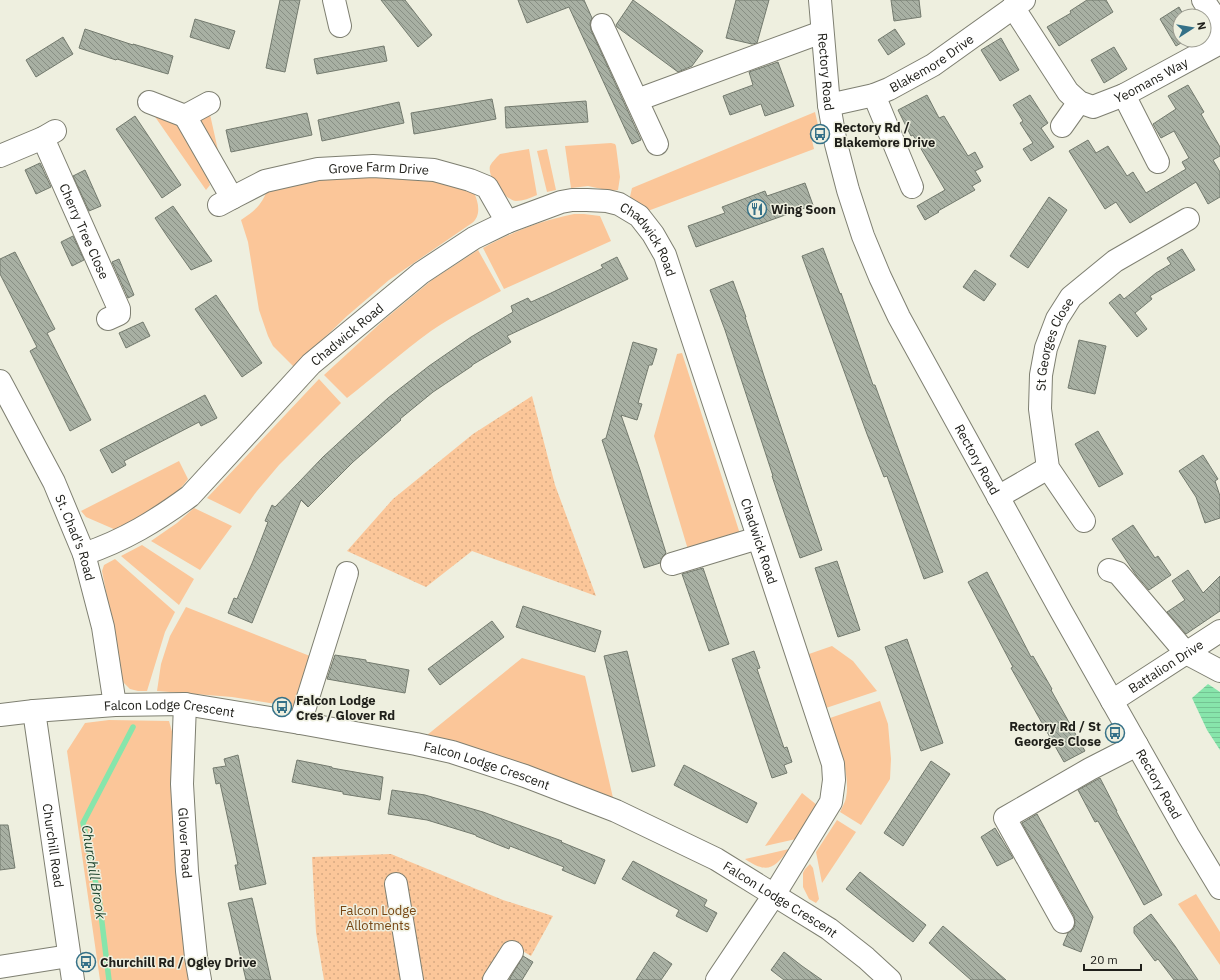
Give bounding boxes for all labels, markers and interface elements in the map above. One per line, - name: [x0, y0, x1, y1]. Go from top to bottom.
- north arrow: [1172, 8, 1212, 48]
- text: N: [1194, 21, 1209, 31]
- street label: Blakemore Drive: [886, 30, 977, 96]
- street label: Rectory Road: [814, 32, 838, 112]
- street label: Yeomans Way: [1112, 53, 1191, 107]
- place label: Rectory Rd / Blakemore Drive: [834, 119, 935, 151]
- bus stop icon: Rectory Rd / Blakemore Drive: [809, 123, 831, 145]
- street label: Grove Farm Drive: [328, 157, 429, 178]
- street label: Cherry Tree Close: [56, 181, 113, 282]
- street label: Chadwick Road: [617, 198, 680, 279]
- restaurant icon: Wing Soon: [746, 198, 768, 220]
- place label: Wing Soon: [771, 201, 836, 218]
- street label: St Georges Close: [1032, 294, 1077, 391]
- street label: Chadwick Road: [307, 299, 387, 369]
- street label: Rectory Road: [951, 421, 1004, 497]
- street label: St. Chad's Road: [51, 492, 99, 582]
- street label: Chadwick Road: [737, 496, 782, 586]
- street label: Battalion Drive: [1125, 636, 1206, 697]
- place label: Falcon Lodge Cres / Glover Rd: [296, 692, 395, 724]
- street label: Falcon Lodge Crescent: [103, 695, 236, 721]
- bus stop icon: Falcon Lodge Cres / Glover Rd: [271, 696, 293, 718]
- place label: Rectory Rd / St Georges Close: [1009, 718, 1101, 750]
- bus stop icon: Rectory Rd / St Georges Close: [1104, 722, 1126, 744]
- street label: Falcon Lodge Crescent: [422, 738, 552, 793]
- street label: Rectory Road: [1132, 746, 1186, 822]
- street label: Churchill Road: [39, 802, 68, 889]
- street label: Glover Road: [175, 807, 196, 879]
- water label: Churchill Brook: [78, 824, 110, 921]
- street label: Falcon Lodge Crescent: [720, 857, 841, 941]
- park label: Falcon Lodge Allotments: [340, 902, 416, 934]
- scale bar: [1084, 946, 1141, 972]
- bus stop icon: Churchill Rd / Ogley Drive: [75, 951, 97, 973]
- text: 20 m: [1090, 952, 1118, 967]
- place label: Churchill Rd / Ogley Drive: [100, 954, 257, 971]

